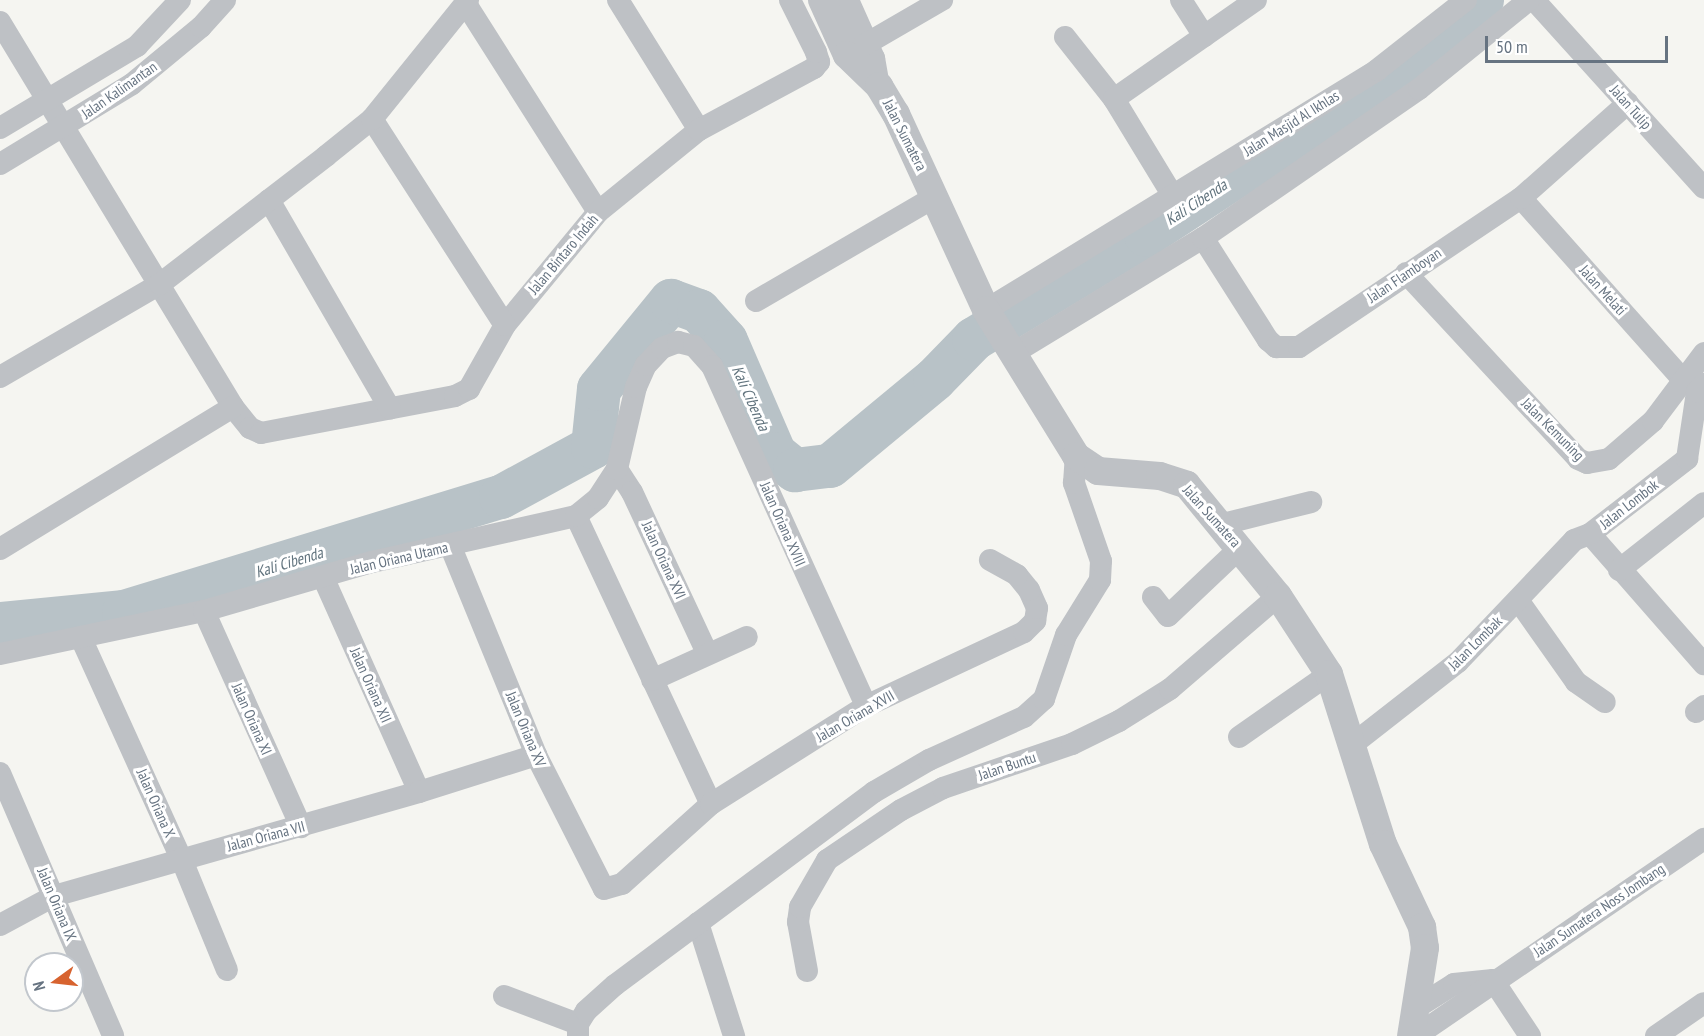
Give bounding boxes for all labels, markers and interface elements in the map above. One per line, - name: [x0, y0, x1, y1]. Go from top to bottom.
- scale bar: [1488, 24, 1671, 62]
- text: 50 m: [1496, 35, 1528, 58]
- street label: Jalan Kalimantan: [78, 57, 160, 123]
- street label: Jalan Tulip: [1606, 81, 1656, 133]
- street label: Jalan Masjid Al Ikhlas: [1240, 86, 1342, 160]
- street label: Jalan Sumatera: [879, 96, 931, 174]
- water label: Kali Cibenda: [1162, 175, 1230, 229]
- street label: Jalan Bintaro Indah: [524, 210, 602, 298]
- street label: Jalan Flamboyan: [1364, 244, 1444, 306]
- street label: Jalan Melati: [1576, 261, 1630, 319]
- water label: Kali Cibenda: [728, 362, 774, 434]
- street label: Jalan Kemuning: [1518, 394, 1588, 464]
- street label: Jalan Lombok: [1596, 476, 1662, 532]
- street label: Jalan Oriana XVIII: [756, 479, 810, 569]
- street label: Jalan Sumatera: [1179, 481, 1245, 551]
- street label: Jalan Oriana XVI: [638, 518, 690, 602]
- street label: Jalan Oriana Utama: [348, 538, 450, 578]
- water label: Kali Cibenda: [253, 543, 325, 581]
- street label: Jalan Lombak: [1444, 612, 1506, 674]
- street label: Jalan Oriana XII: [346, 644, 396, 726]
- street label: Jalan Oriana XI: [228, 680, 276, 758]
- street label: Jalan Oriana XVII: [813, 686, 897, 746]
- street label: Jalan Oriana XV: [502, 688, 550, 770]
- street label: Jalan Buntu: [976, 748, 1038, 784]
- street label: Jalan Oriana X: [133, 766, 179, 840]
- street label: Jalan Oriana VII: [225, 817, 307, 855]
- street label: Jalan Sumatera Noss Jombang: [1530, 859, 1668, 961]
- street label: Jalan Oriana IX: [34, 865, 80, 943]
- north arrow: [24, 952, 84, 1012]
- text: N: [28, 979, 49, 993]

